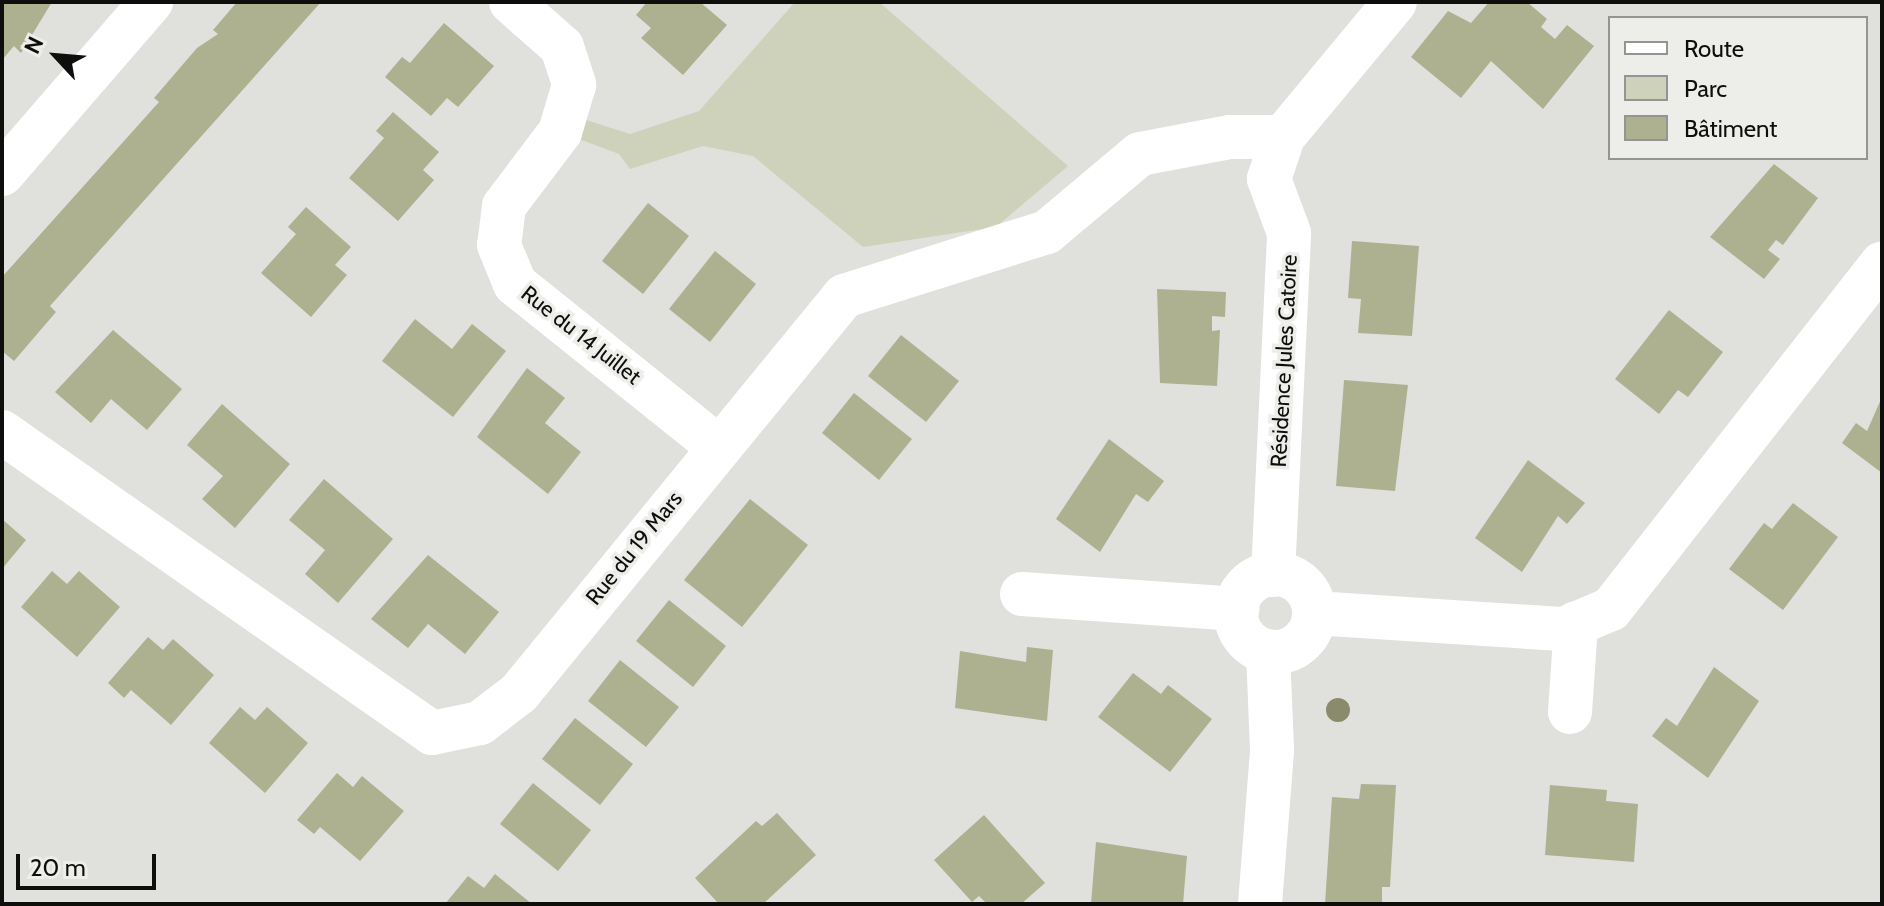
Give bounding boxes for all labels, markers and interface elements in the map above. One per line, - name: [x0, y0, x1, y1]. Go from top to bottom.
- north arrow: [16, 16, 96, 96]
- legend: [1608, 16, 1868, 160]
- text: N: [18, 32, 50, 58]
- text: Route: [1684, 34, 1744, 63]
- text: Parc: [1684, 74, 1727, 103]
- text: Bâtiment: [1684, 114, 1777, 143]
- street label: Résidence Jules Catoire: [1265, 254, 1303, 468]
- street label: Rue du 14 Juillet: [516, 280, 646, 390]
- street label: Rue du 19 Mars: [580, 486, 688, 610]
- scale bar: [20, 838, 160, 888]
- text: 20 m: [30, 853, 86, 882]

